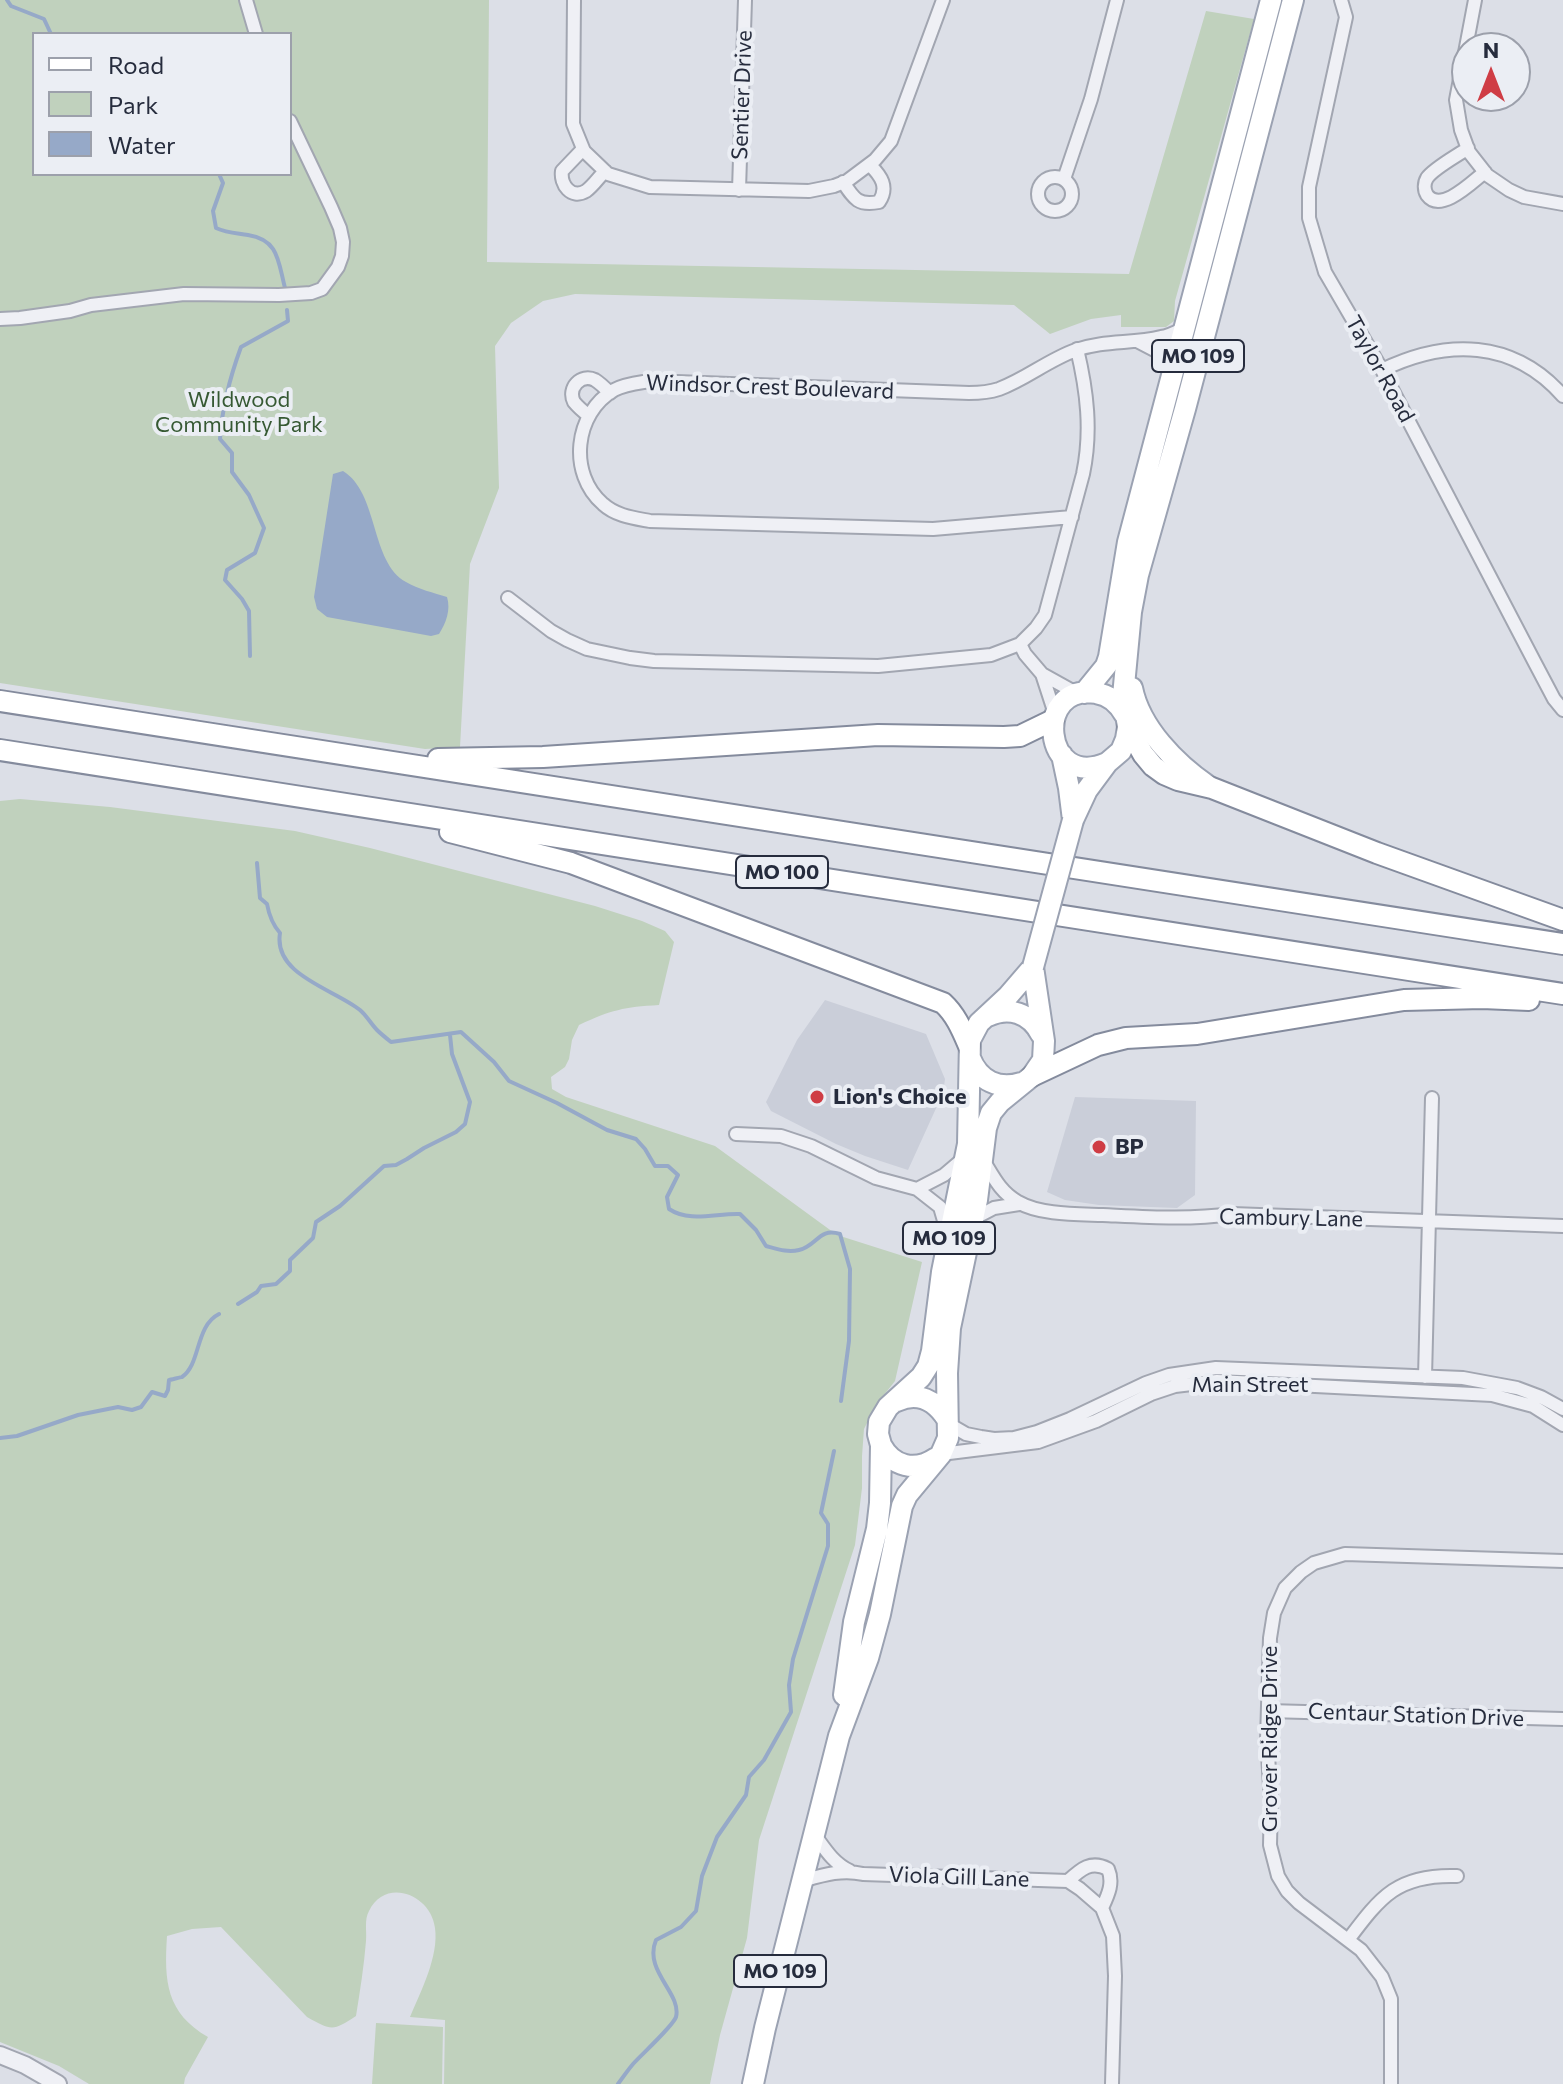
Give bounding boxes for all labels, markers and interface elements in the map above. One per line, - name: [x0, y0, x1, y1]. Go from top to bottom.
- street label: Sentier Drive: [727, 30, 757, 160]
- legend: [32, 32, 292, 176]
- north arrow: [1451, 32, 1531, 112]
- text: N: [1483, 36, 1499, 63]
- text: Road: [108, 50, 164, 79]
- text: Park: [108, 90, 158, 119]
- text: Water: [108, 130, 176, 159]
- street label: Taylor Road: [1340, 311, 1420, 427]
- road number: MO 109: [1152, 340, 1244, 372]
- street label: Windsor Crest Boulevard: [646, 369, 894, 405]
- park label: Wildwood Community Park: [155, 387, 323, 438]
- road number: MO 100: [736, 856, 828, 888]
- place label: Lion's Choice: [833, 1084, 966, 1110]
- marker: Lion's Choice: [808, 1088, 826, 1106]
- place label: BP: [1115, 1134, 1144, 1160]
- marker: BP: [1090, 1138, 1108, 1156]
- street label: Cambury Lane: [1219, 1204, 1363, 1232]
- road number: MO 109: [903, 1222, 995, 1254]
- street label: Main Street: [1191, 1372, 1309, 1398]
- street label: Grover Ridge Drive: [1257, 1646, 1283, 1832]
- street label: Centaur Station Drive: [1308, 1698, 1524, 1732]
- street label: Viola Gill Lane: [888, 1861, 1030, 1893]
- road number: MO 109: [734, 1955, 826, 1987]

